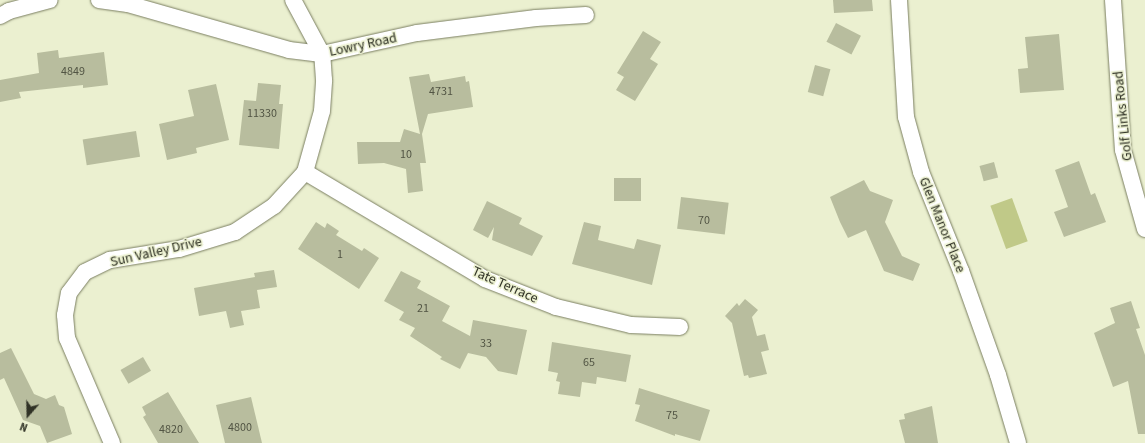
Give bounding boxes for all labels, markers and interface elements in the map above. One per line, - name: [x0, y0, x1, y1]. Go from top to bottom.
- street label: Lowry Road: [328, 30, 398, 60]
- house number: 4849: [61, 65, 85, 79]
- street label: Golf Links Road: [1110, 70, 1136, 162]
- house number: 4731: [429, 85, 453, 99]
- house number: 11330: [247, 107, 277, 121]
- house number: 10: [400, 148, 412, 162]
- street label: Glen Manor Place: [915, 175, 969, 275]
- house number: 70: [698, 214, 710, 228]
- street label: Sun Valley Drive: [109, 233, 203, 271]
- house number: 1: [337, 248, 343, 262]
- street label: Tate Terrace: [469, 263, 541, 307]
- house number: 21: [417, 302, 429, 316]
- house number: 33: [480, 337, 492, 351]
- house number: 65: [583, 356, 595, 370]
- north arrow: [8, 395, 48, 435]
- house number: 75: [666, 409, 678, 423]
- text: N: [18, 418, 30, 435]
- house number: 4800: [228, 421, 252, 435]
- house number: 4820: [159, 423, 183, 437]

